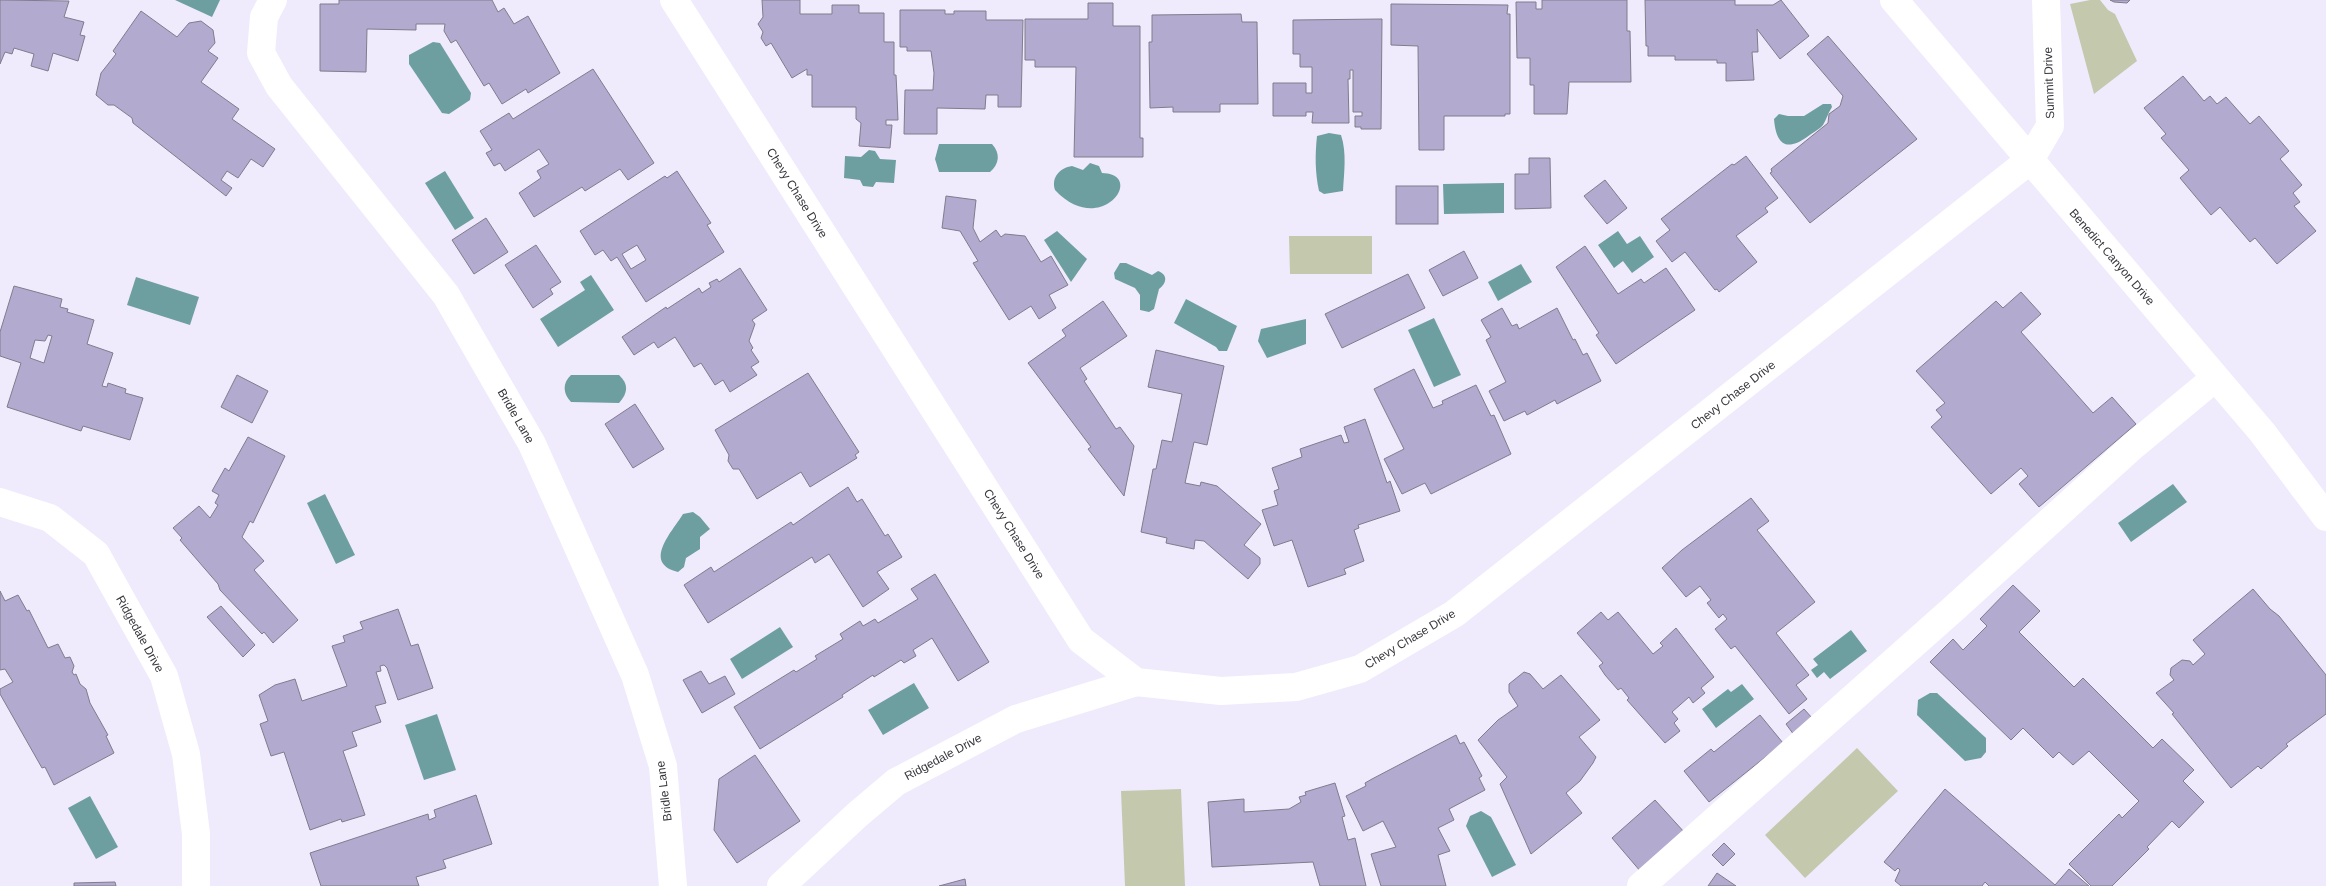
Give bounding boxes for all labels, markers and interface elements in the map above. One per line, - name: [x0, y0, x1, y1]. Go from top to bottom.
- street label: Summit Drive: [2041, 46, 2057, 119]
- street label: Chevy Chase Drive: [764, 145, 830, 241]
- street label: Benedict Canyon Drive: [2066, 206, 2158, 308]
- street label: Chevy Chase Drive: [1688, 357, 1778, 432]
- street label: Bridle Lane: [495, 386, 537, 446]
- street label: Chevy Chase Drive: [981, 486, 1047, 582]
- street label: Ridgedale Drive: [113, 593, 167, 675]
- street label: Chevy Chase Drive: [1362, 606, 1458, 672]
- street label: Ridgedale Drive: [902, 731, 984, 783]
- street label: Bridle Lane: [653, 760, 675, 822]

